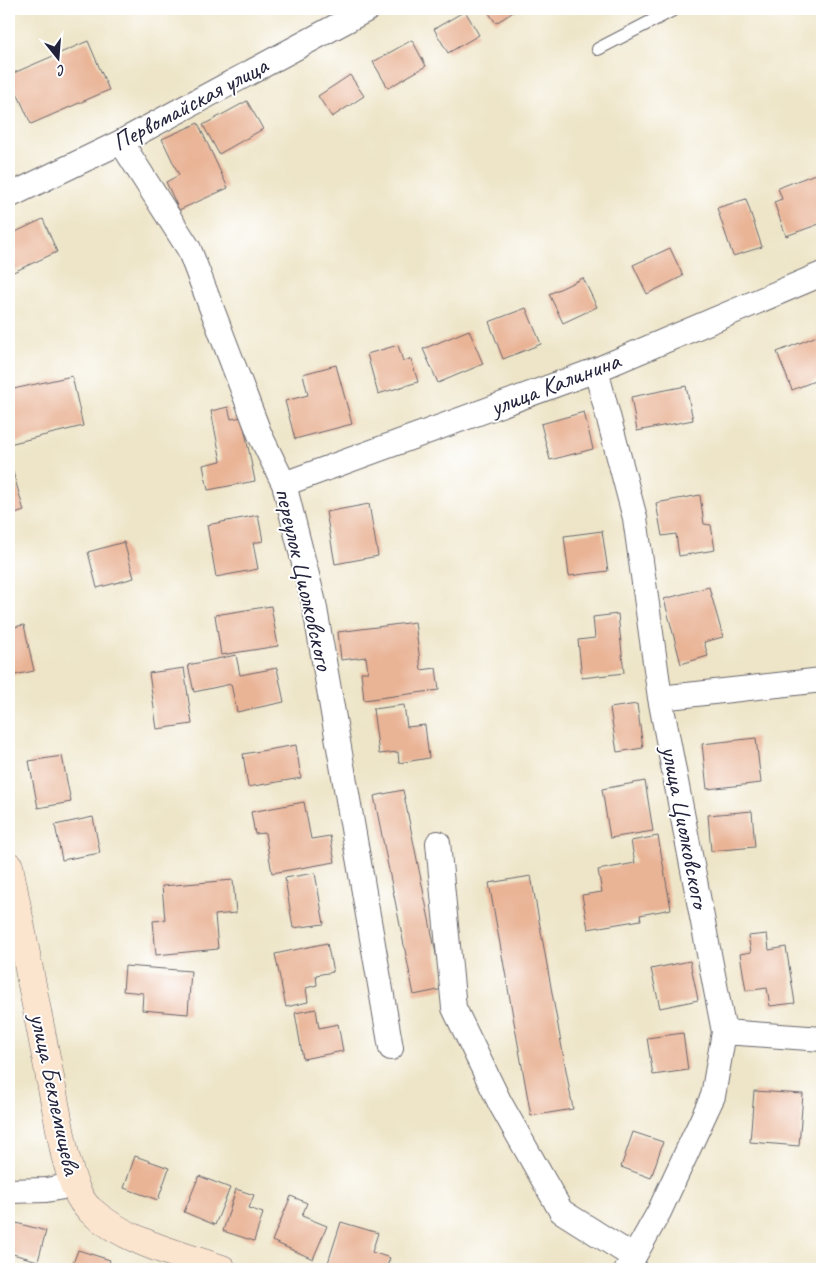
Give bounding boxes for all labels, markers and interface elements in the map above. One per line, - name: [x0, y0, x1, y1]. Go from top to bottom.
- north arrow: [32, 32, 82, 82]
- street label: Первомайская улица: [107, 49, 275, 158]
- text: С: [54, 61, 67, 80]
- street label: улица Калинина: [484, 344, 626, 424]
- street label: переулок Циолковского: [267, 485, 341, 675]
- street label: улица Циолковского: [653, 741, 717, 914]
- street label: улица Беклемищева: [22, 1008, 88, 1180]

